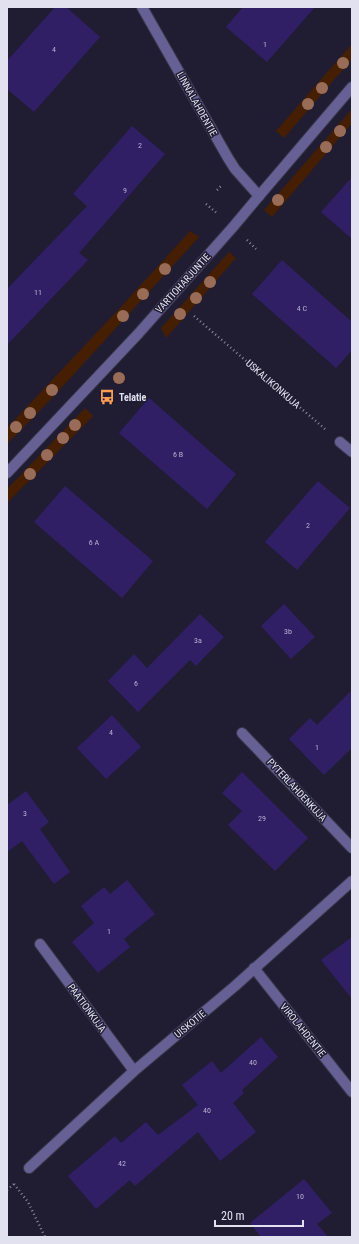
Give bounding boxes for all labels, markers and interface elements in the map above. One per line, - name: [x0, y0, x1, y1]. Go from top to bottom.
- house number: 1: [263, 40, 267, 49]
- house number: 4: [52, 45, 56, 54]
- street label: LINNALAHDENTIE: [175, 70, 219, 138]
- house number: 2: [138, 141, 142, 150]
- house number: 9: [123, 186, 127, 195]
- street label: VARTIOHARJUNTIE: [153, 251, 213, 315]
- house number: 11: [34, 288, 42, 297]
- house number: 4 C: [297, 304, 308, 313]
- street label: USKALIKONKUJA: [244, 357, 303, 411]
- bus stop icon: Telatie: [98, 388, 116, 406]
- place label: Telatie: [119, 392, 147, 403]
- house number: 6 B: [173, 450, 183, 459]
- house number: 2: [306, 521, 310, 530]
- house number: 6 A: [89, 538, 100, 547]
- house number: 3b: [284, 627, 292, 636]
- house number: 3a: [194, 636, 202, 645]
- house number: 6: [134, 679, 138, 688]
- house number: 4: [109, 728, 113, 737]
- house number: 1: [315, 743, 319, 752]
- street label: PYTERLAHDENKUJA: [265, 756, 329, 824]
- house number: 3: [23, 809, 27, 818]
- house number: 29: [258, 814, 266, 823]
- house number: 1: [107, 927, 111, 936]
- street label: PAATIONKUJA: [66, 982, 108, 1035]
- street label: VIROLAHDENTIE: [278, 1001, 328, 1059]
- street label: UISKOTIE: [172, 1008, 208, 1040]
- house number: 40: [249, 1058, 257, 1067]
- house number: 40: [203, 1106, 211, 1115]
- house number: 42: [118, 1159, 126, 1168]
- house number: 10: [296, 1192, 304, 1201]
- scale bar: [215, 1202, 303, 1228]
- text: 20 m: [221, 1209, 245, 1223]

